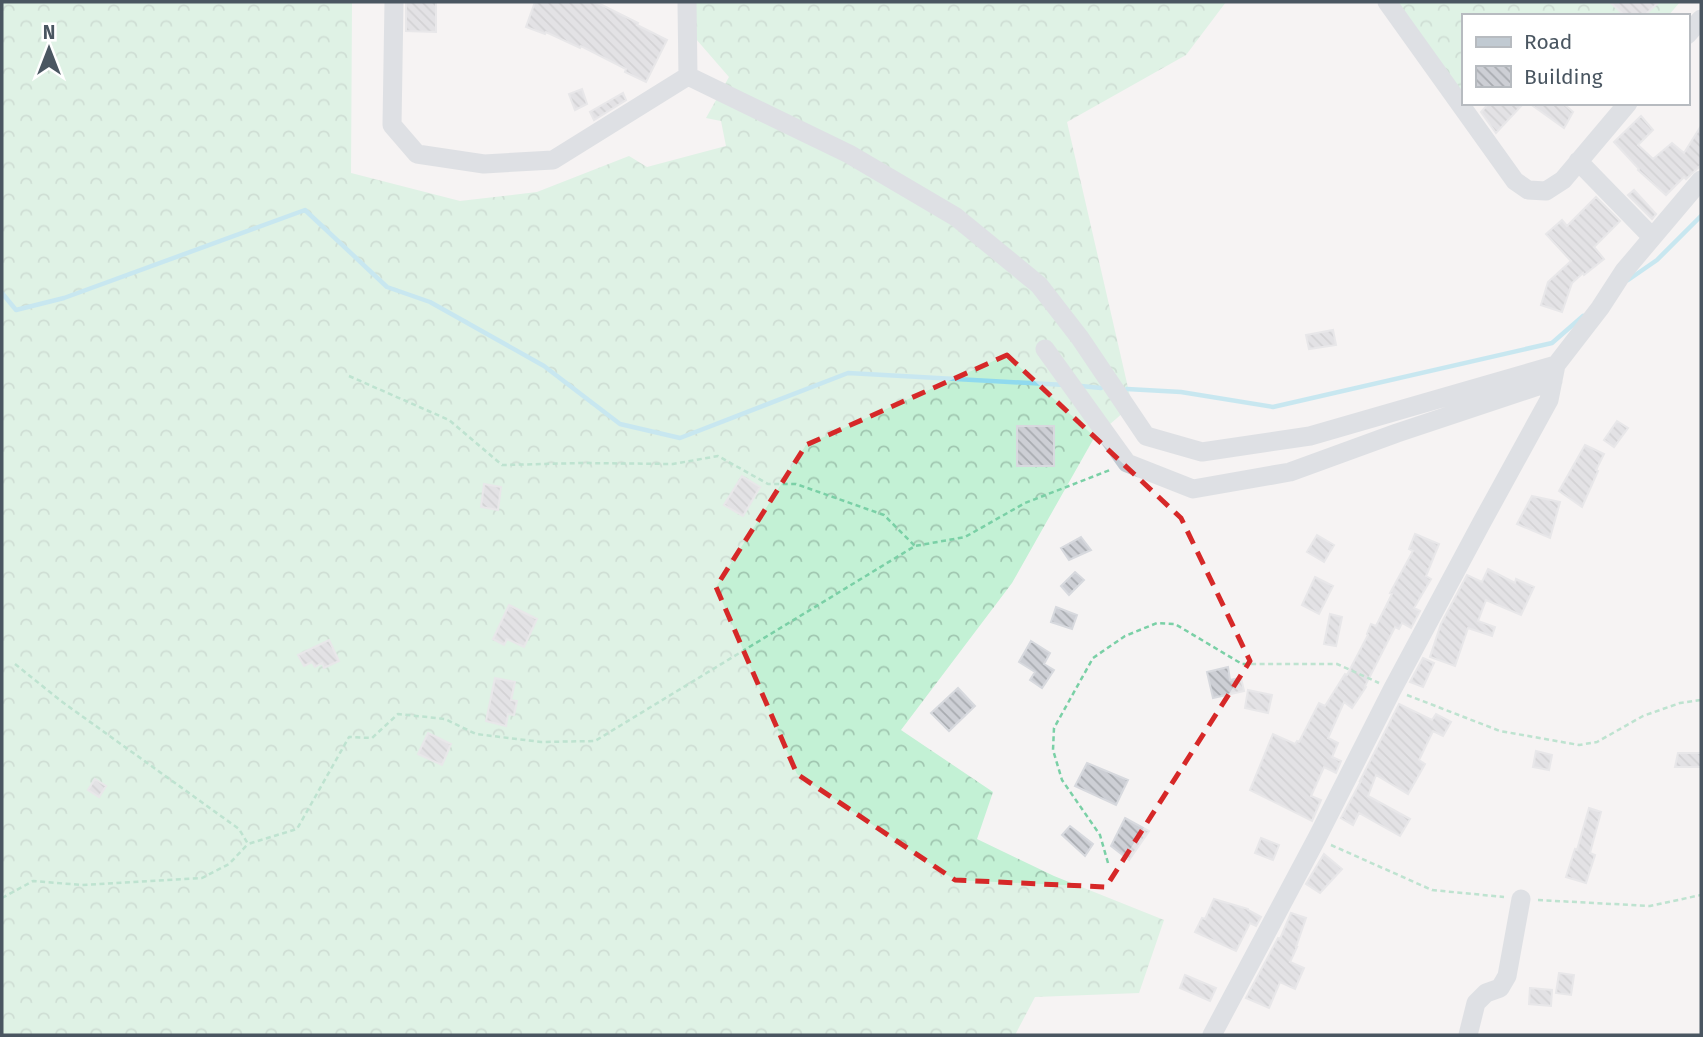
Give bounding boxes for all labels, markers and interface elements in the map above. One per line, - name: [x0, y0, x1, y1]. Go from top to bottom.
- north arrow: [14, 14, 84, 84]
- legend: [1462, 14, 1689, 105]
- text: N: [43, 21, 55, 44]
- text: Road: [1524, 29, 1572, 55]
- text: Building: [1524, 64, 1603, 90]

